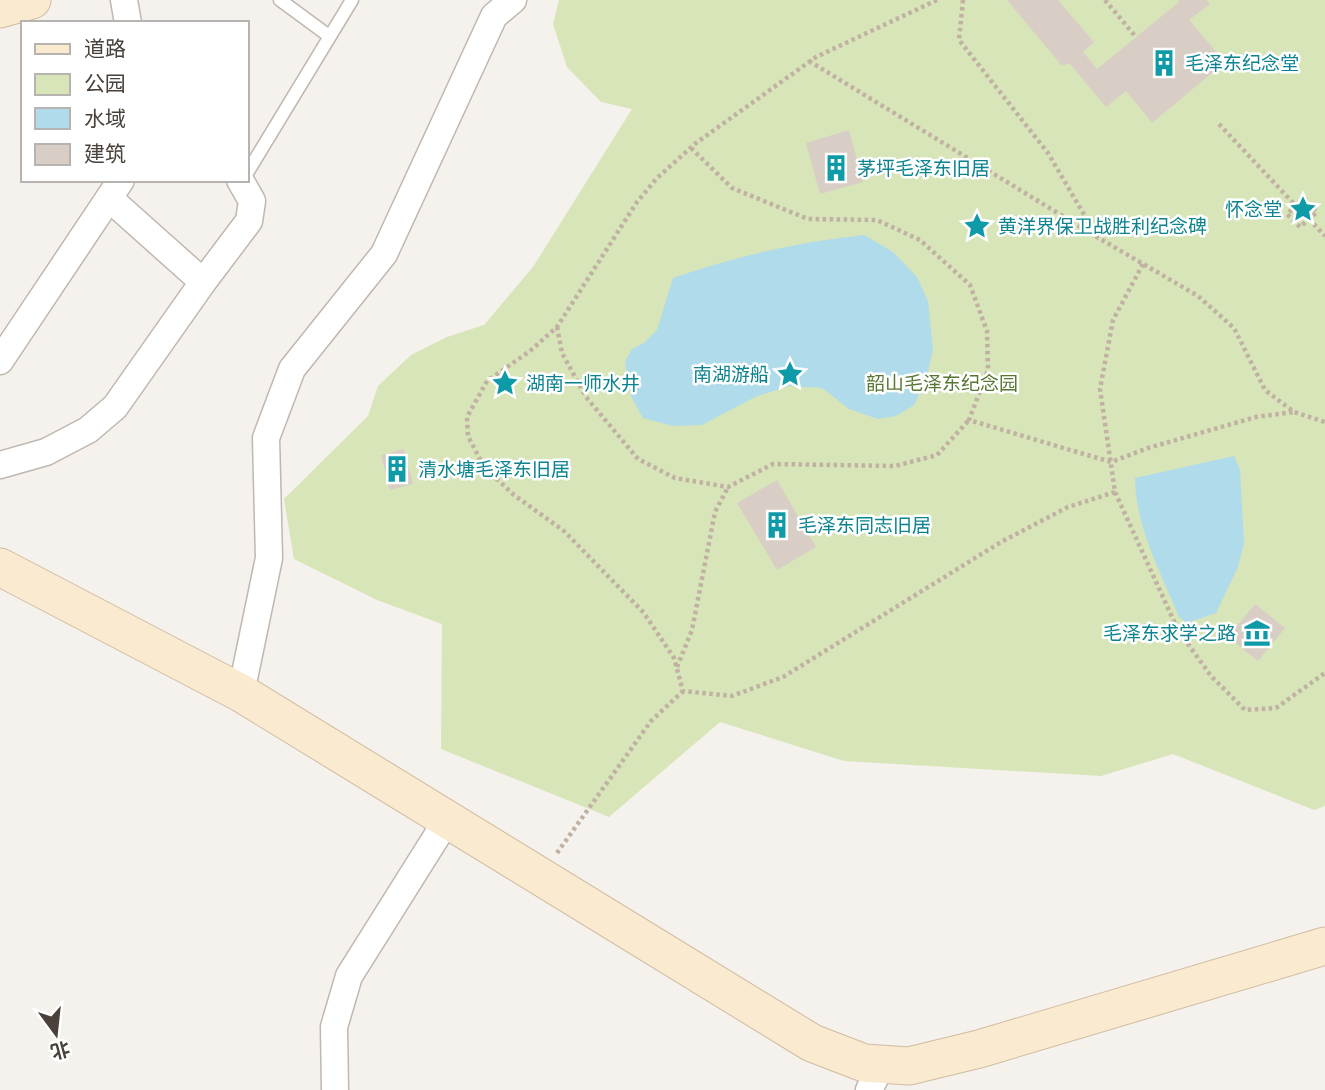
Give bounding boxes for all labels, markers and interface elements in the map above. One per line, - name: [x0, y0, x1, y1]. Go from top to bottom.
- legend: [21, 21, 248, 182]
- text: 道路: [84, 36, 126, 61]
- building icon: 毛泽东纪念堂: [1149, 48, 1179, 78]
- place label: 毛泽东纪念堂: [1185, 52, 1299, 75]
- text: 公园: [84, 71, 126, 96]
- text: 水域: [84, 106, 126, 131]
- text: 建筑: [84, 141, 126, 166]
- building icon: 茅坪毛泽东旧居: [821, 153, 851, 183]
- place label: 茅坪毛泽东旧居: [857, 157, 990, 180]
- place icon: 怀念堂: [1288, 194, 1318, 224]
- place label: 怀念堂: [1225, 198, 1282, 221]
- place icon: 黄洋界保卫战胜利纪念碑: [962, 211, 992, 241]
- place label: 黄洋界保卫战胜利纪念碑: [998, 215, 1207, 238]
- place icon: 南湖游船: [775, 359, 805, 389]
- place label: 南湖游船: [693, 363, 769, 386]
- place icon: 湖南一师水井: [490, 368, 520, 398]
- place label: 湖南一师水井: [526, 372, 640, 395]
- park label: 韶山毛泽东纪念园: [866, 372, 1018, 395]
- building icon: 清水塘毛泽东旧居: [382, 454, 412, 484]
- place label: 清水塘毛泽东旧居: [418, 458, 570, 481]
- building icon: 毛泽东同志旧居: [762, 510, 792, 540]
- place label: 毛泽东同志旧居: [798, 514, 931, 537]
- museum icon: 毛泽东求学之路: [1242, 618, 1272, 648]
- place label: 毛泽东求学之路: [1103, 622, 1236, 645]
- north arrow: [21, 999, 91, 1069]
- text: 北: [48, 1036, 72, 1064]

